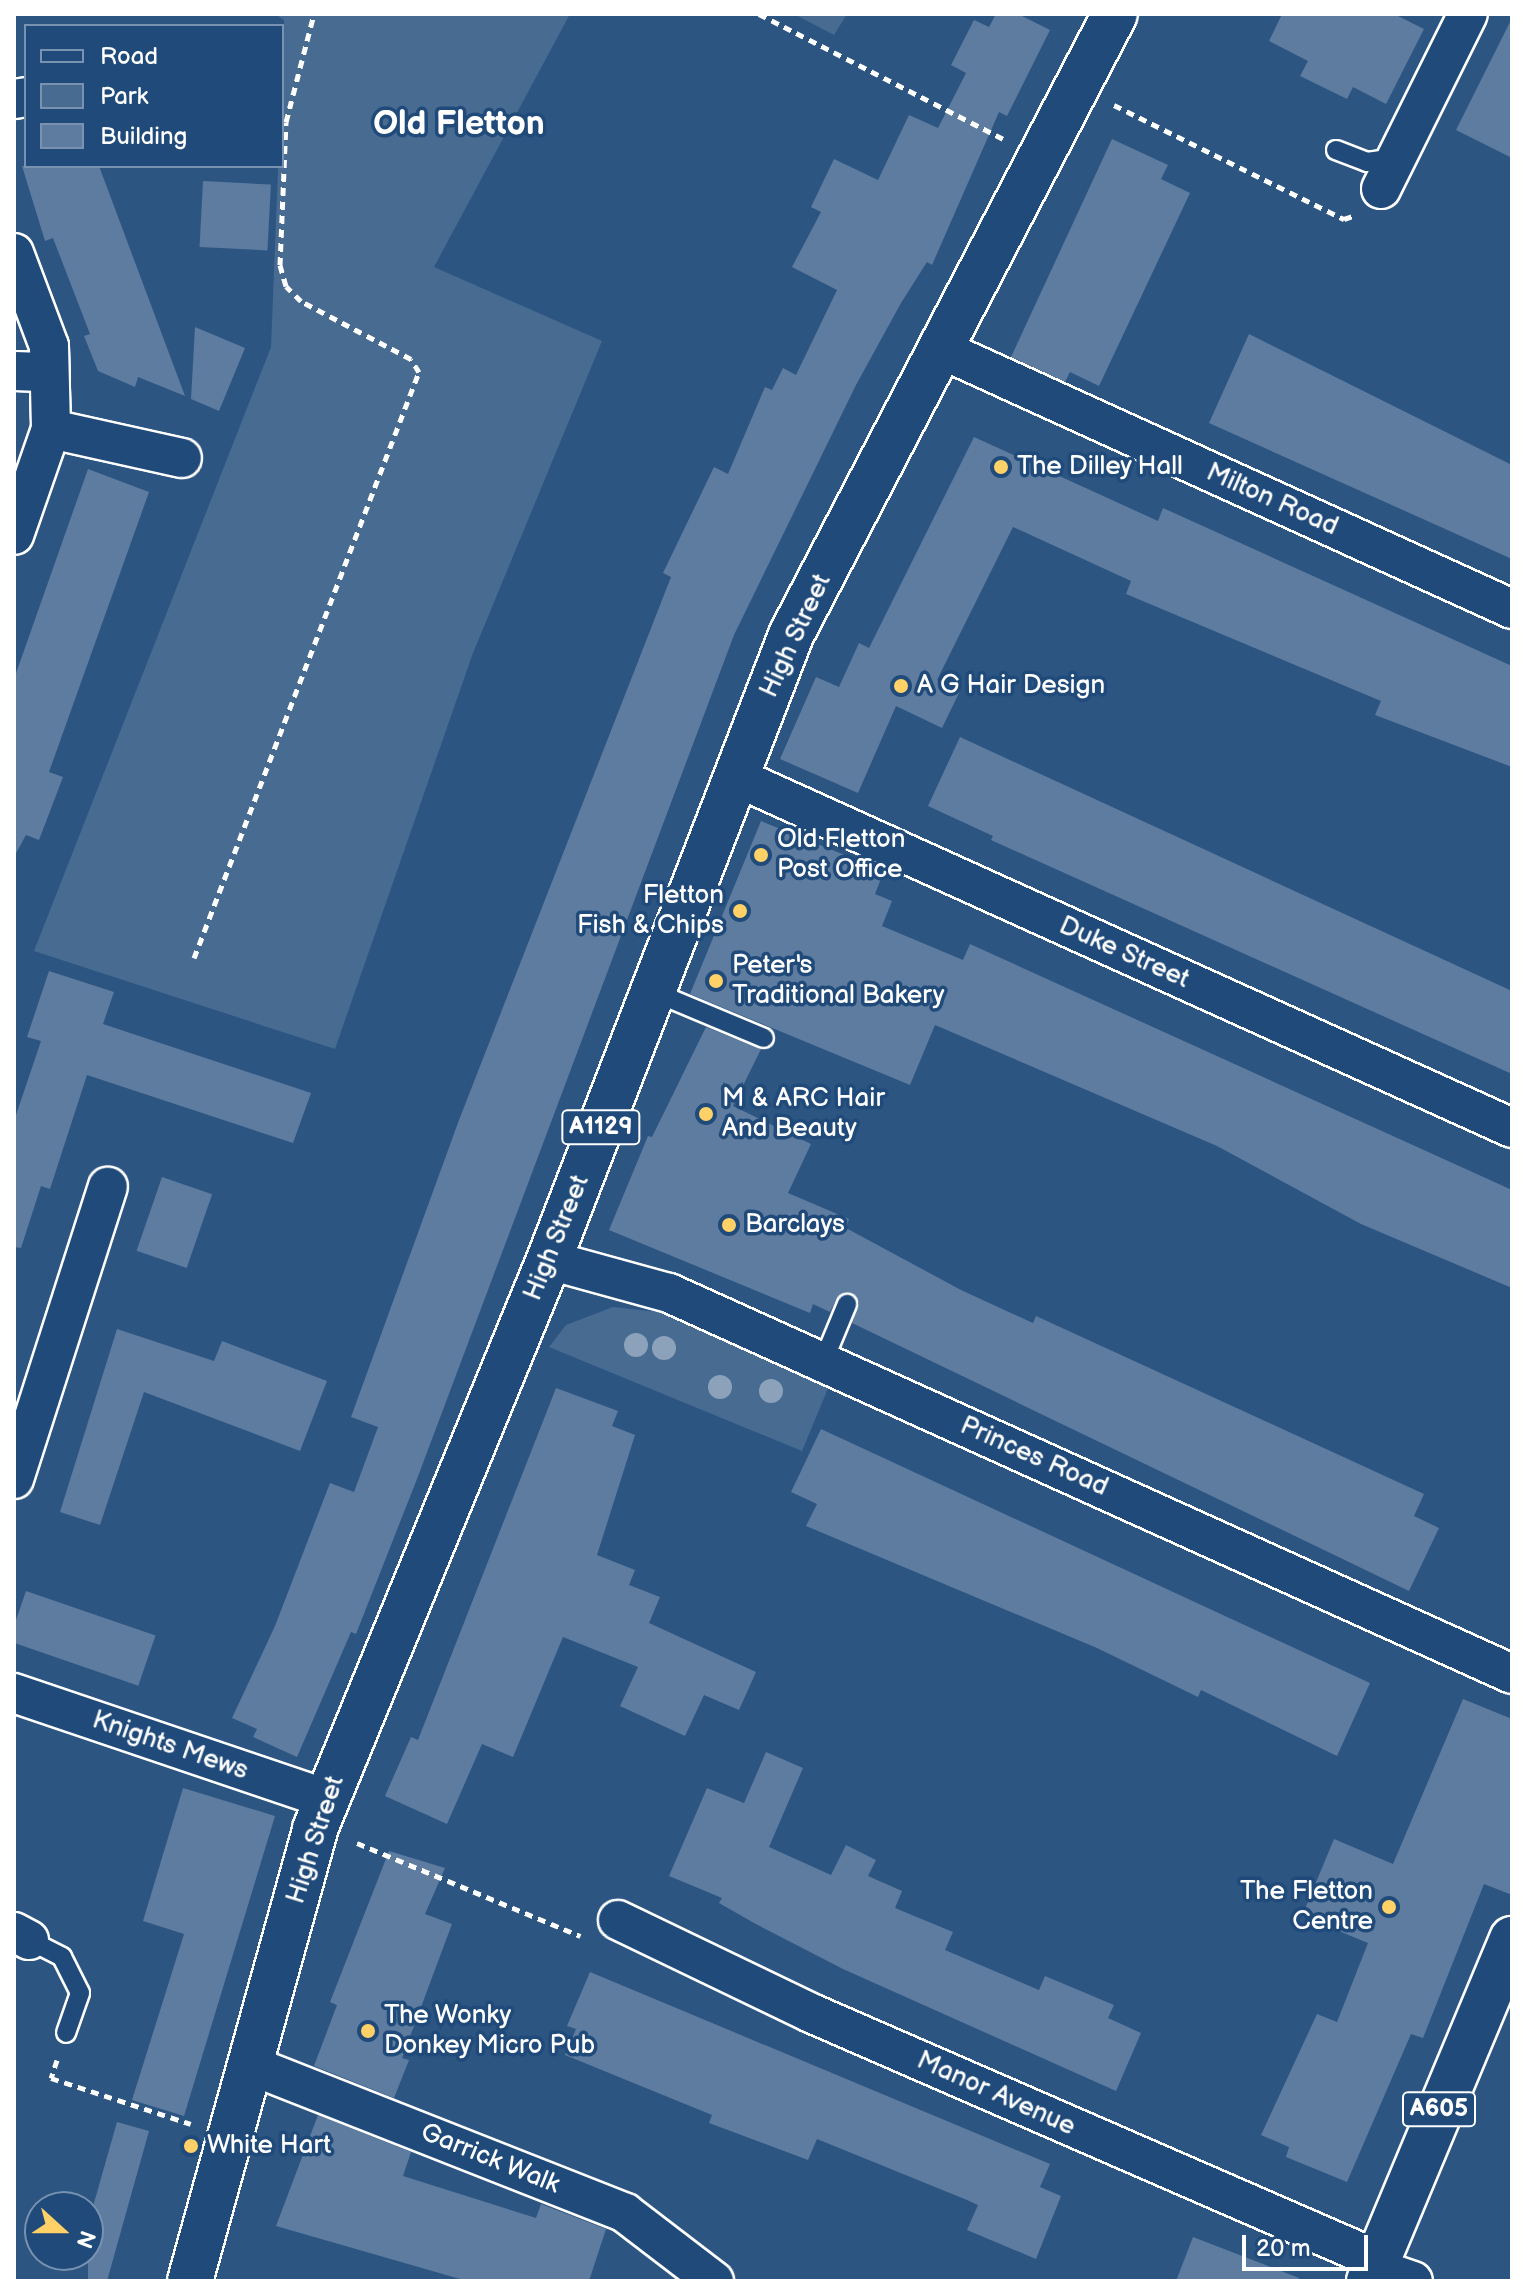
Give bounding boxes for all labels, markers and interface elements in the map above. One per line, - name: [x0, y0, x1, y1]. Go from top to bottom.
- legend: [24, 24, 284, 168]
- text: Road: [100, 42, 158, 71]
- text: Park: [100, 82, 148, 111]
- district label: Old Fletton: [373, 104, 545, 144]
- text: Building: [100, 122, 187, 151]
- place label: The Dilley Hall: [1017, 451, 1184, 483]
- street label: Milton Road: [1201, 457, 1343, 543]
- marker: The Dilley Hall: [992, 458, 1010, 476]
- street label: High Street: [754, 569, 838, 703]
- place label: A G Hair Design: [917, 670, 1105, 702]
- marker: A G Hair Design: [892, 677, 910, 695]
- place label: Old Fletton Post Office: [777, 824, 905, 886]
- marker: Old Fletton Post Office: [752, 846, 770, 864]
- place label: Fletton Fish & Chips: [577, 880, 724, 942]
- marker: Fletton Fish & Chips: [731, 902, 749, 920]
- street label: Duke Street: [1054, 910, 1194, 996]
- place label: Peter's Traditional Bakery: [732, 950, 945, 1012]
- marker: Peter's Traditional Bakery: [707, 972, 725, 990]
- place label: M & ARC Hair And Beauty: [722, 1083, 885, 1144]
- marker: M & ARC Hair And Beauty: [697, 1105, 715, 1123]
- road number: A1129: [561, 1107, 641, 1147]
- street label: High Street: [518, 1171, 596, 1305]
- place label: Barclays: [745, 1209, 845, 1241]
- marker: Barclays: [720, 1216, 738, 1234]
- street label: Princes Road: [955, 1411, 1113, 1503]
- street label: Knights Mews: [88, 1705, 252, 1787]
- street label: High Street: [281, 1772, 351, 1908]
- place label: The Fletton Centre: [1240, 1876, 1373, 1938]
- marker: The Fletton Centre: [1380, 1898, 1398, 1916]
- place label: The Wonky Donkey Micro Pub: [384, 2000, 597, 2062]
- marker: The Wonky Donkey Micro Pub: [359, 2022, 377, 2040]
- street label: Manor Avenue: [912, 2045, 1080, 2143]
- road number: A605: [1401, 2089, 1477, 2129]
- street label: Garrick Walk: [415, 2117, 565, 2201]
- place label: White Hart: [207, 2130, 331, 2162]
- marker: White Hart: [182, 2137, 200, 2155]
- north arrow: [24, 2191, 104, 2271]
- scale bar: [1246, 2219, 1372, 2269]
- text: N: [69, 2227, 101, 2252]
- text: 20 m: [1256, 2234, 1311, 2263]

